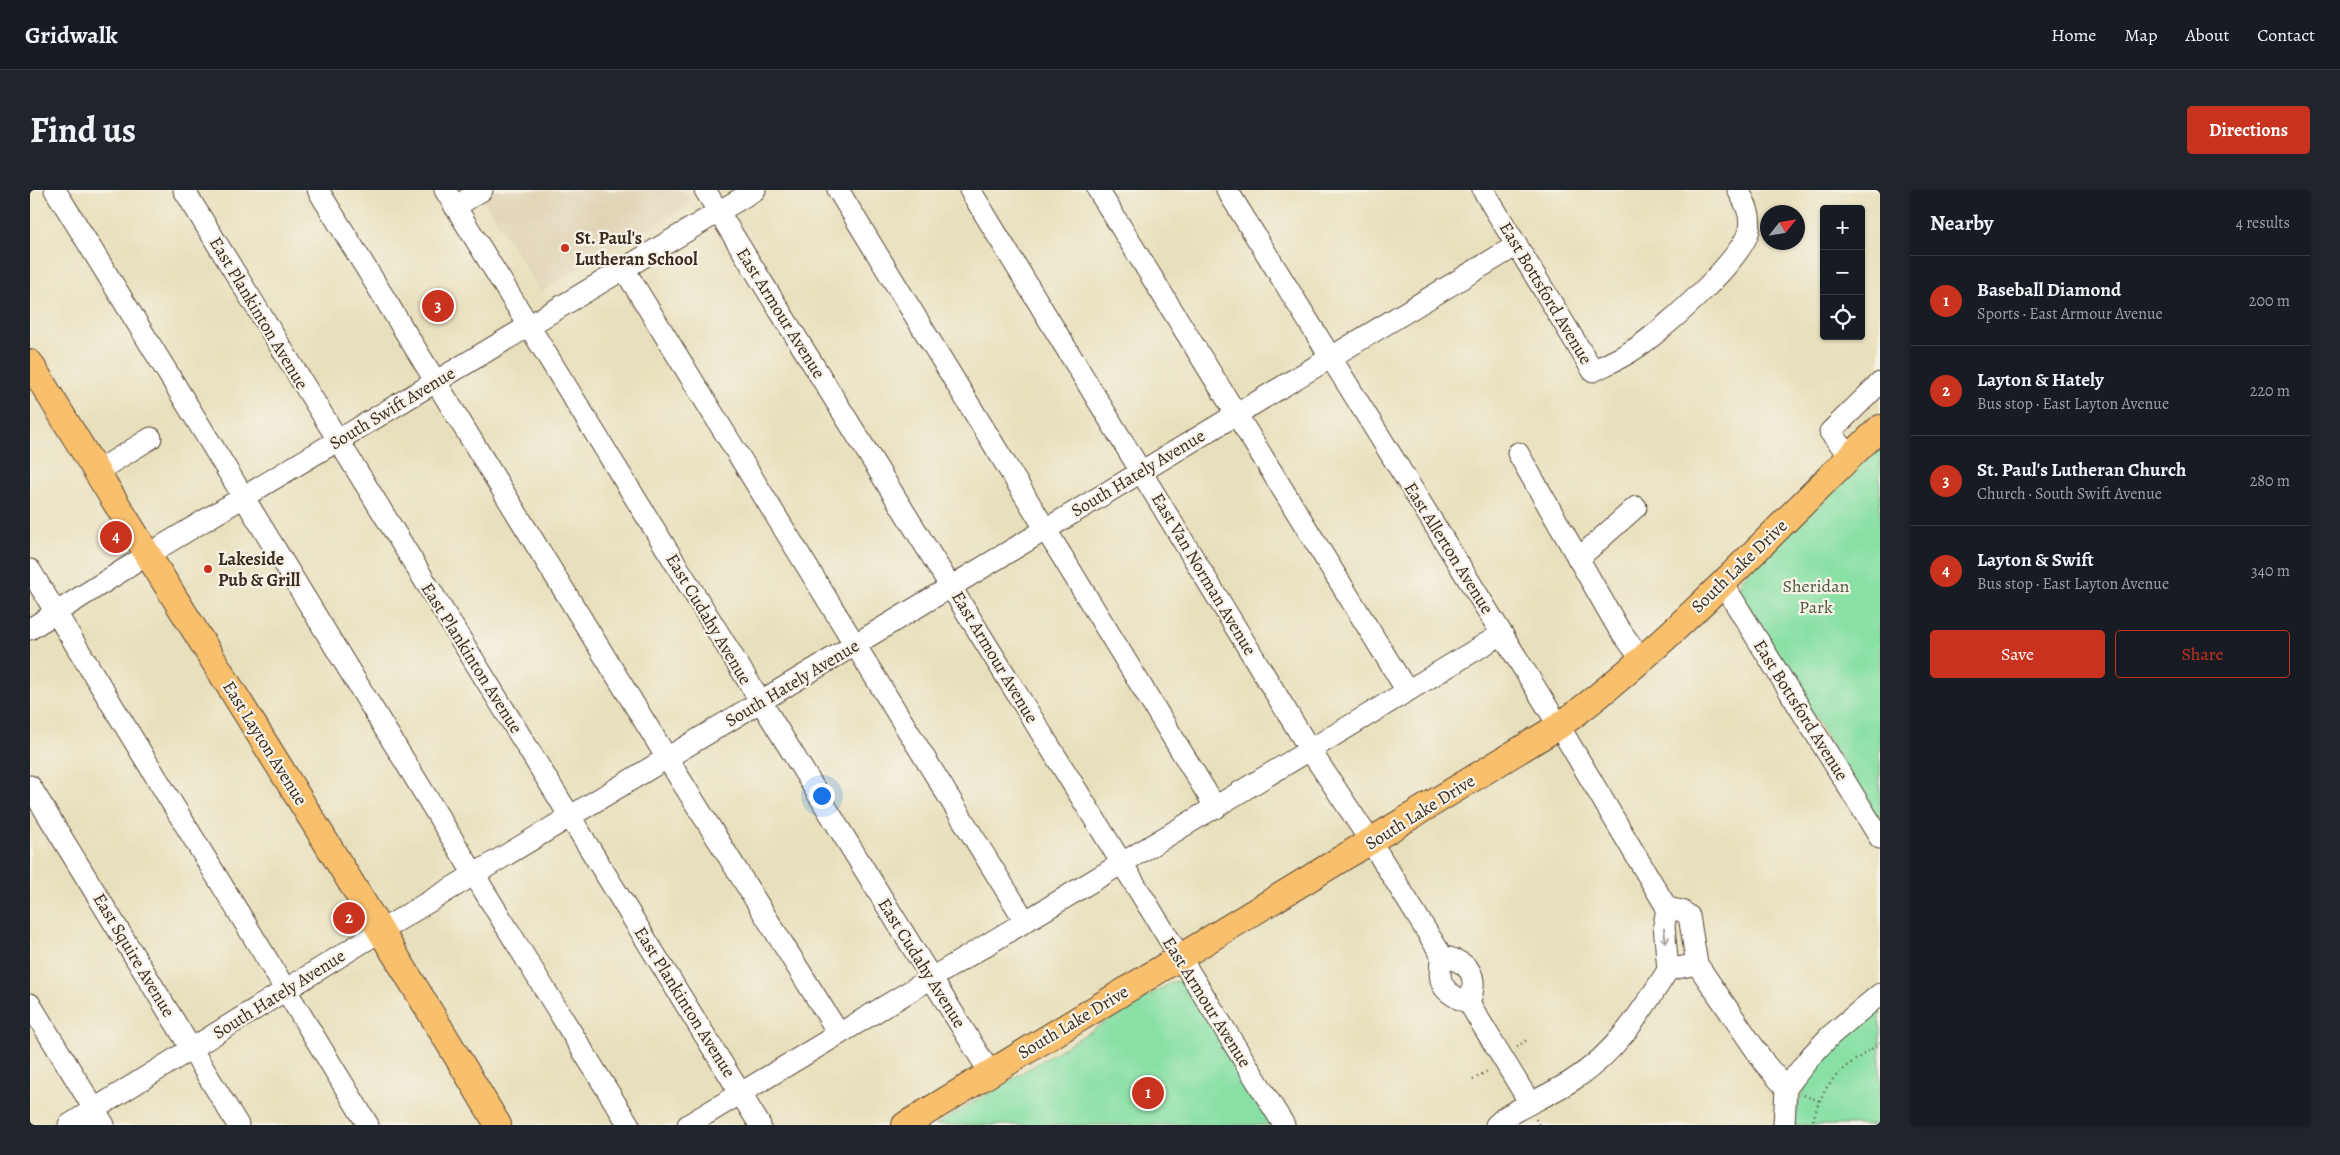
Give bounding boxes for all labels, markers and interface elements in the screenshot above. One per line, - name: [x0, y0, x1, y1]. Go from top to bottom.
- text: Gridwalk: [25, 19, 118, 51]
- text: Home: [2051, 23, 2096, 47]
- text: Map: [2124, 23, 2157, 47]
- text: About: [2185, 23, 2229, 47]
- text: Contact: [2257, 23, 2315, 47]
- text: Find us: [30, 106, 136, 154]
- button: Directions: [2187, 106, 2310, 154]
- north arrow: [1760, 205, 1805, 250]
- map controls: [1820, 205, 1865, 340]
- button: +: [1820, 205, 1865, 250]
- text: Nearby: [1930, 209, 1993, 237]
- text: 4 results: [2236, 212, 2290, 234]
- street label: East Bottsford Avenue: [1494, 217, 1598, 369]
- place label: St. Paul's Lutheran School: [575, 226, 698, 271]
- street label: East Plankinton Avenue: [204, 232, 314, 394]
- marker: St. Paul's Lutheran School: [559, 242, 571, 254]
- street label: East Armour Avenue: [731, 243, 831, 383]
- button: −: [1820, 250, 1865, 295]
- text: Baseball Diamond: [1977, 277, 2121, 303]
- pin: 3: [422, 287, 454, 325]
- text: 1: [1943, 290, 1949, 312]
- text: 200 m: [2249, 290, 2290, 312]
- button: locate: [1820, 295, 1865, 340]
- text: Sports · East Armour Avenue: [1977, 303, 2163, 325]
- street label: South Swift Avenue: [325, 361, 459, 455]
- text: Layton & Hately: [1977, 367, 2104, 393]
- text: 2: [1942, 380, 1950, 402]
- text: 220 m: [2250, 380, 2290, 402]
- text: Bus stop · East Layton Avenue: [1977, 393, 2169, 415]
- street label: South Hately Avenue: [1067, 424, 1209, 522]
- text: St. Paul's Lutheran Church: [1977, 457, 2186, 483]
- text: 3: [1943, 470, 1949, 492]
- text: 280 m: [2250, 470, 2290, 492]
- street label: East Allerton Avenue: [1399, 478, 1499, 618]
- text: Church · South Swift Avenue: [1977, 483, 2162, 505]
- street label: East Van Norman Avenue: [1146, 488, 1262, 660]
- street label: South Lake Drive: [1686, 514, 1792, 618]
- pin: 4: [100, 518, 132, 556]
- place label: Lakeside Pub & Grill: [218, 547, 300, 592]
- text: Layton & Swift: [1977, 547, 2094, 573]
- street label: East Cudahy Avenue: [660, 549, 758, 689]
- text: 4: [1942, 560, 1950, 582]
- text: 340 m: [2251, 560, 2290, 582]
- marker: Lakeside Pub & Grill: [202, 563, 214, 575]
- text: Bus stop · East Layton Avenue: [1977, 573, 2169, 595]
- park label: Sheridan Park: [1783, 574, 1850, 619]
- street label: East Plankinton Avenue: [416, 578, 528, 738]
- street label: East Armour Avenue: [946, 586, 1044, 728]
- button: Save: [1930, 630, 2105, 678]
- button: Share: [2115, 630, 2290, 678]
- street label: South Hately Avenue: [721, 634, 863, 732]
- street label: East Bottsford Avenue: [1748, 635, 1854, 785]
- street label: East Layton Avenue: [217, 676, 313, 810]
- street label: South Lake Drive: [1361, 769, 1479, 855]
- your location: [809, 783, 835, 809]
- street label: East Squire Avenue: [87, 889, 181, 1021]
- street label: East Cudahy Avenue: [872, 893, 972, 1033]
- pin: 2: [333, 899, 365, 937]
- street label: East Plankinton Avenue: [629, 922, 741, 1082]
- one-way arrow: [1660, 928, 1670, 944]
- street label: East Armour Avenue: [1157, 932, 1257, 1072]
- street label: South Hately Avenue: [208, 943, 350, 1045]
- street label: South Lake Drive: [1013, 979, 1133, 1065]
- pin: 1: [1132, 1074, 1164, 1112]

